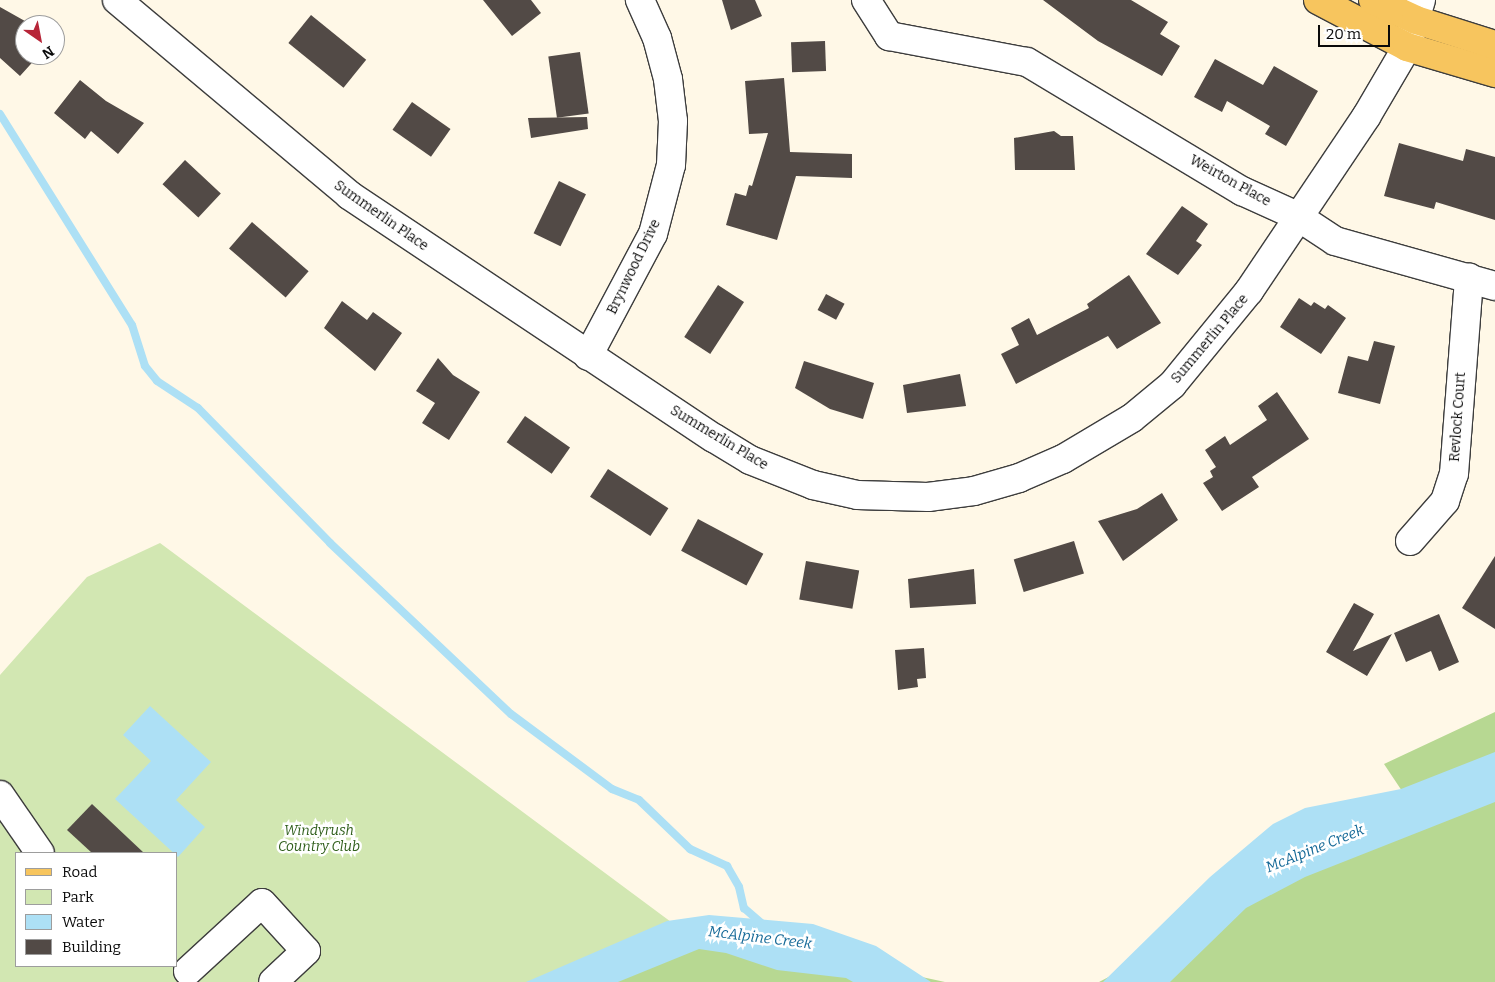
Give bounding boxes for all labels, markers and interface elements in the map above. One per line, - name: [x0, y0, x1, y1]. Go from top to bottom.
- north arrow: [15, 15, 65, 65]
- scale bar: [1320, 15, 1392, 47]
- text: 20 m: [1326, 25, 1361, 43]
- text: N: [39, 42, 57, 62]
- street label: Weirton Place: [1186, 152, 1274, 210]
- street label: Summerlin Place: [331, 177, 431, 255]
- street label: Brynwood Drive: [604, 217, 664, 317]
- street label: Summerlin Place: [1168, 291, 1252, 387]
- street label: Revlock Court: [1446, 372, 1470, 462]
- street label: Summerlin Place: [667, 402, 771, 474]
- water label: McAlpine Creek: [1263, 821, 1367, 877]
- park label: Windyrush Country Club: [278, 823, 360, 856]
- legend: [15, 852, 178, 967]
- text: Road: [62, 863, 97, 881]
- text: Park: [62, 888, 94, 906]
- text: Water: [62, 913, 104, 931]
- water label: McAlpine Creek: [707, 923, 813, 953]
- text: Building: [62, 938, 121, 956]

